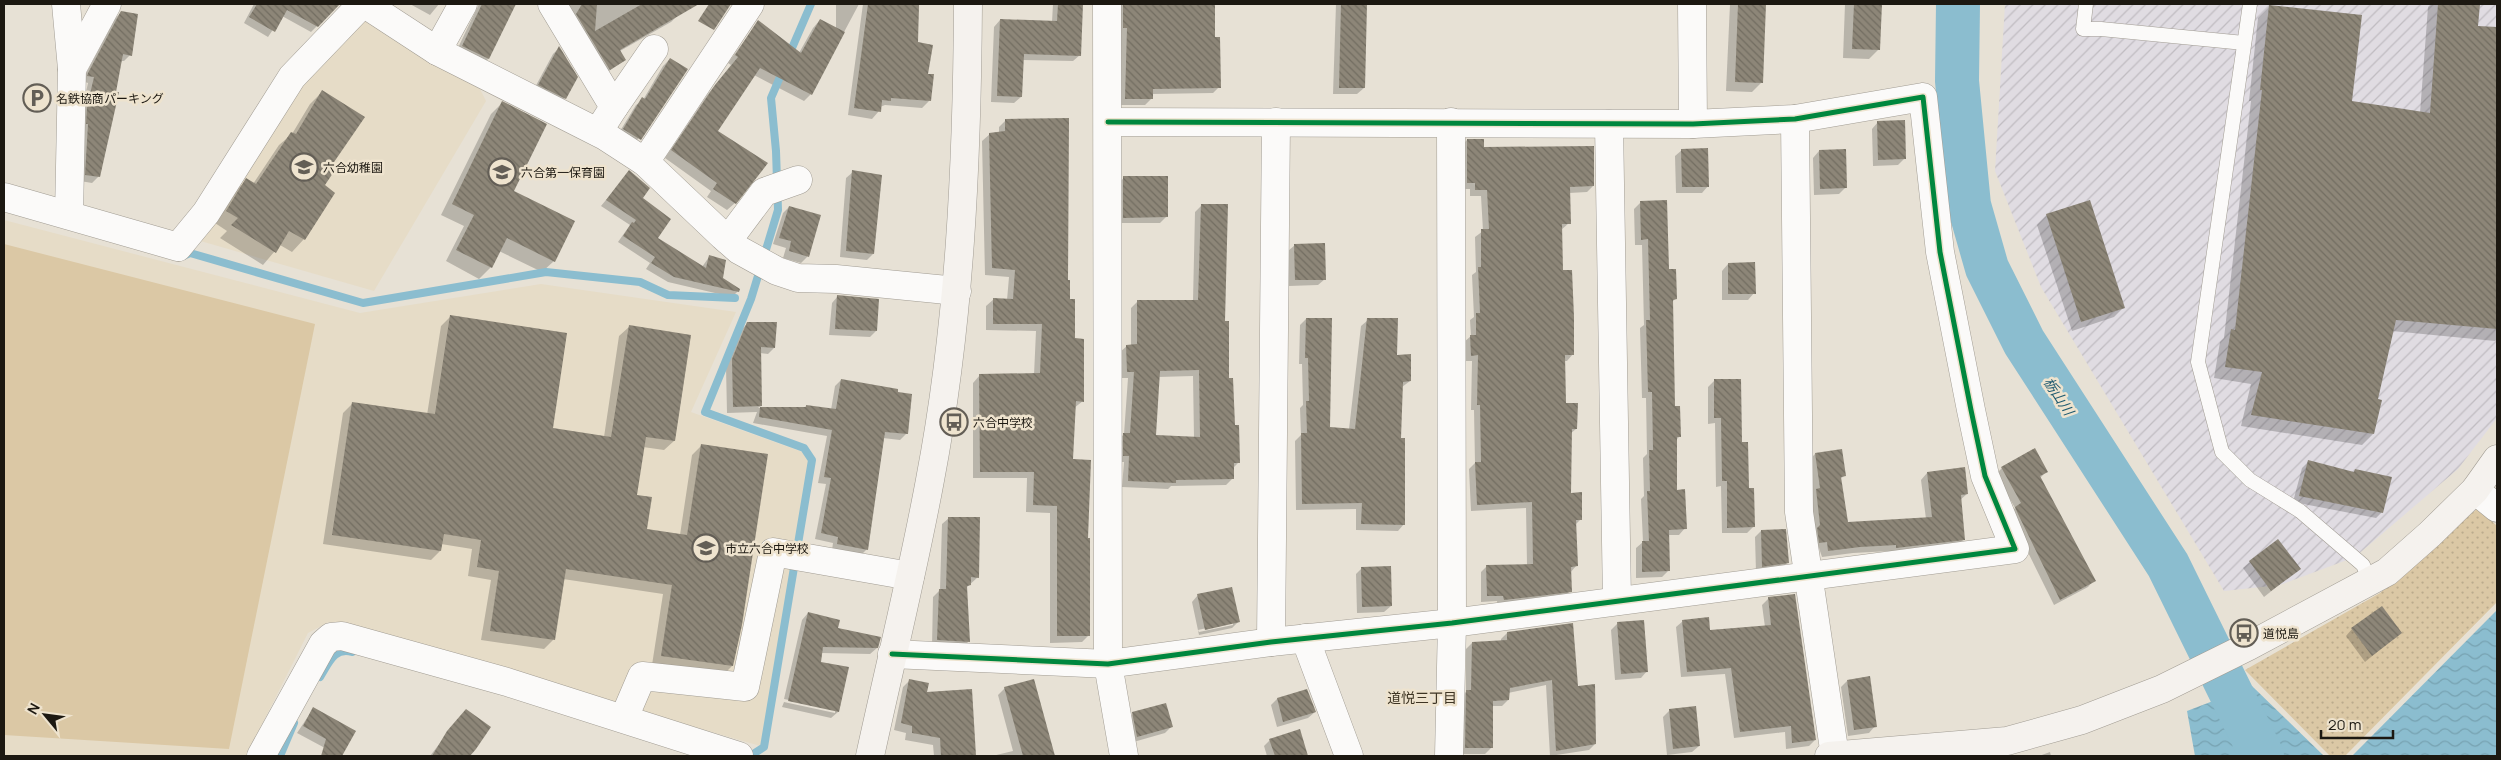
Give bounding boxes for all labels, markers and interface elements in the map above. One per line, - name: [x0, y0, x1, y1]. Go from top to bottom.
- parking icon: 名鉄協商パーキング: [22, 83, 52, 113]
- place label: 名鉄協商パーキング: [56, 90, 164, 107]
- school or university icon: 六合幼稚園: [289, 152, 319, 182]
- school or university icon: 六合第一保育園: [487, 157, 517, 187]
- place label: 六合幼稚園: [323, 159, 383, 176]
- place label: 六合第一保育園: [521, 164, 605, 181]
- water label: 栃山川: [2040, 373, 2079, 420]
- bus stop icon: 六合中学校: [939, 407, 969, 437]
- place label: 六合中学校: [973, 414, 1033, 431]
- school or university icon: 市立六合中学校: [691, 533, 721, 563]
- place label: 市立六合中学校: [725, 540, 809, 557]
- bus stop icon: 道悦島: [2229, 618, 2259, 648]
- place label: 道悦島: [2263, 625, 2299, 642]
- district label: 道悦三丁目: [1387, 688, 1457, 707]
- north arrow: [20, 690, 70, 740]
- text: N: [22, 699, 44, 717]
- scale bar: [2321, 708, 2394, 740]
- text: 20 m: [2328, 714, 2361, 735]

